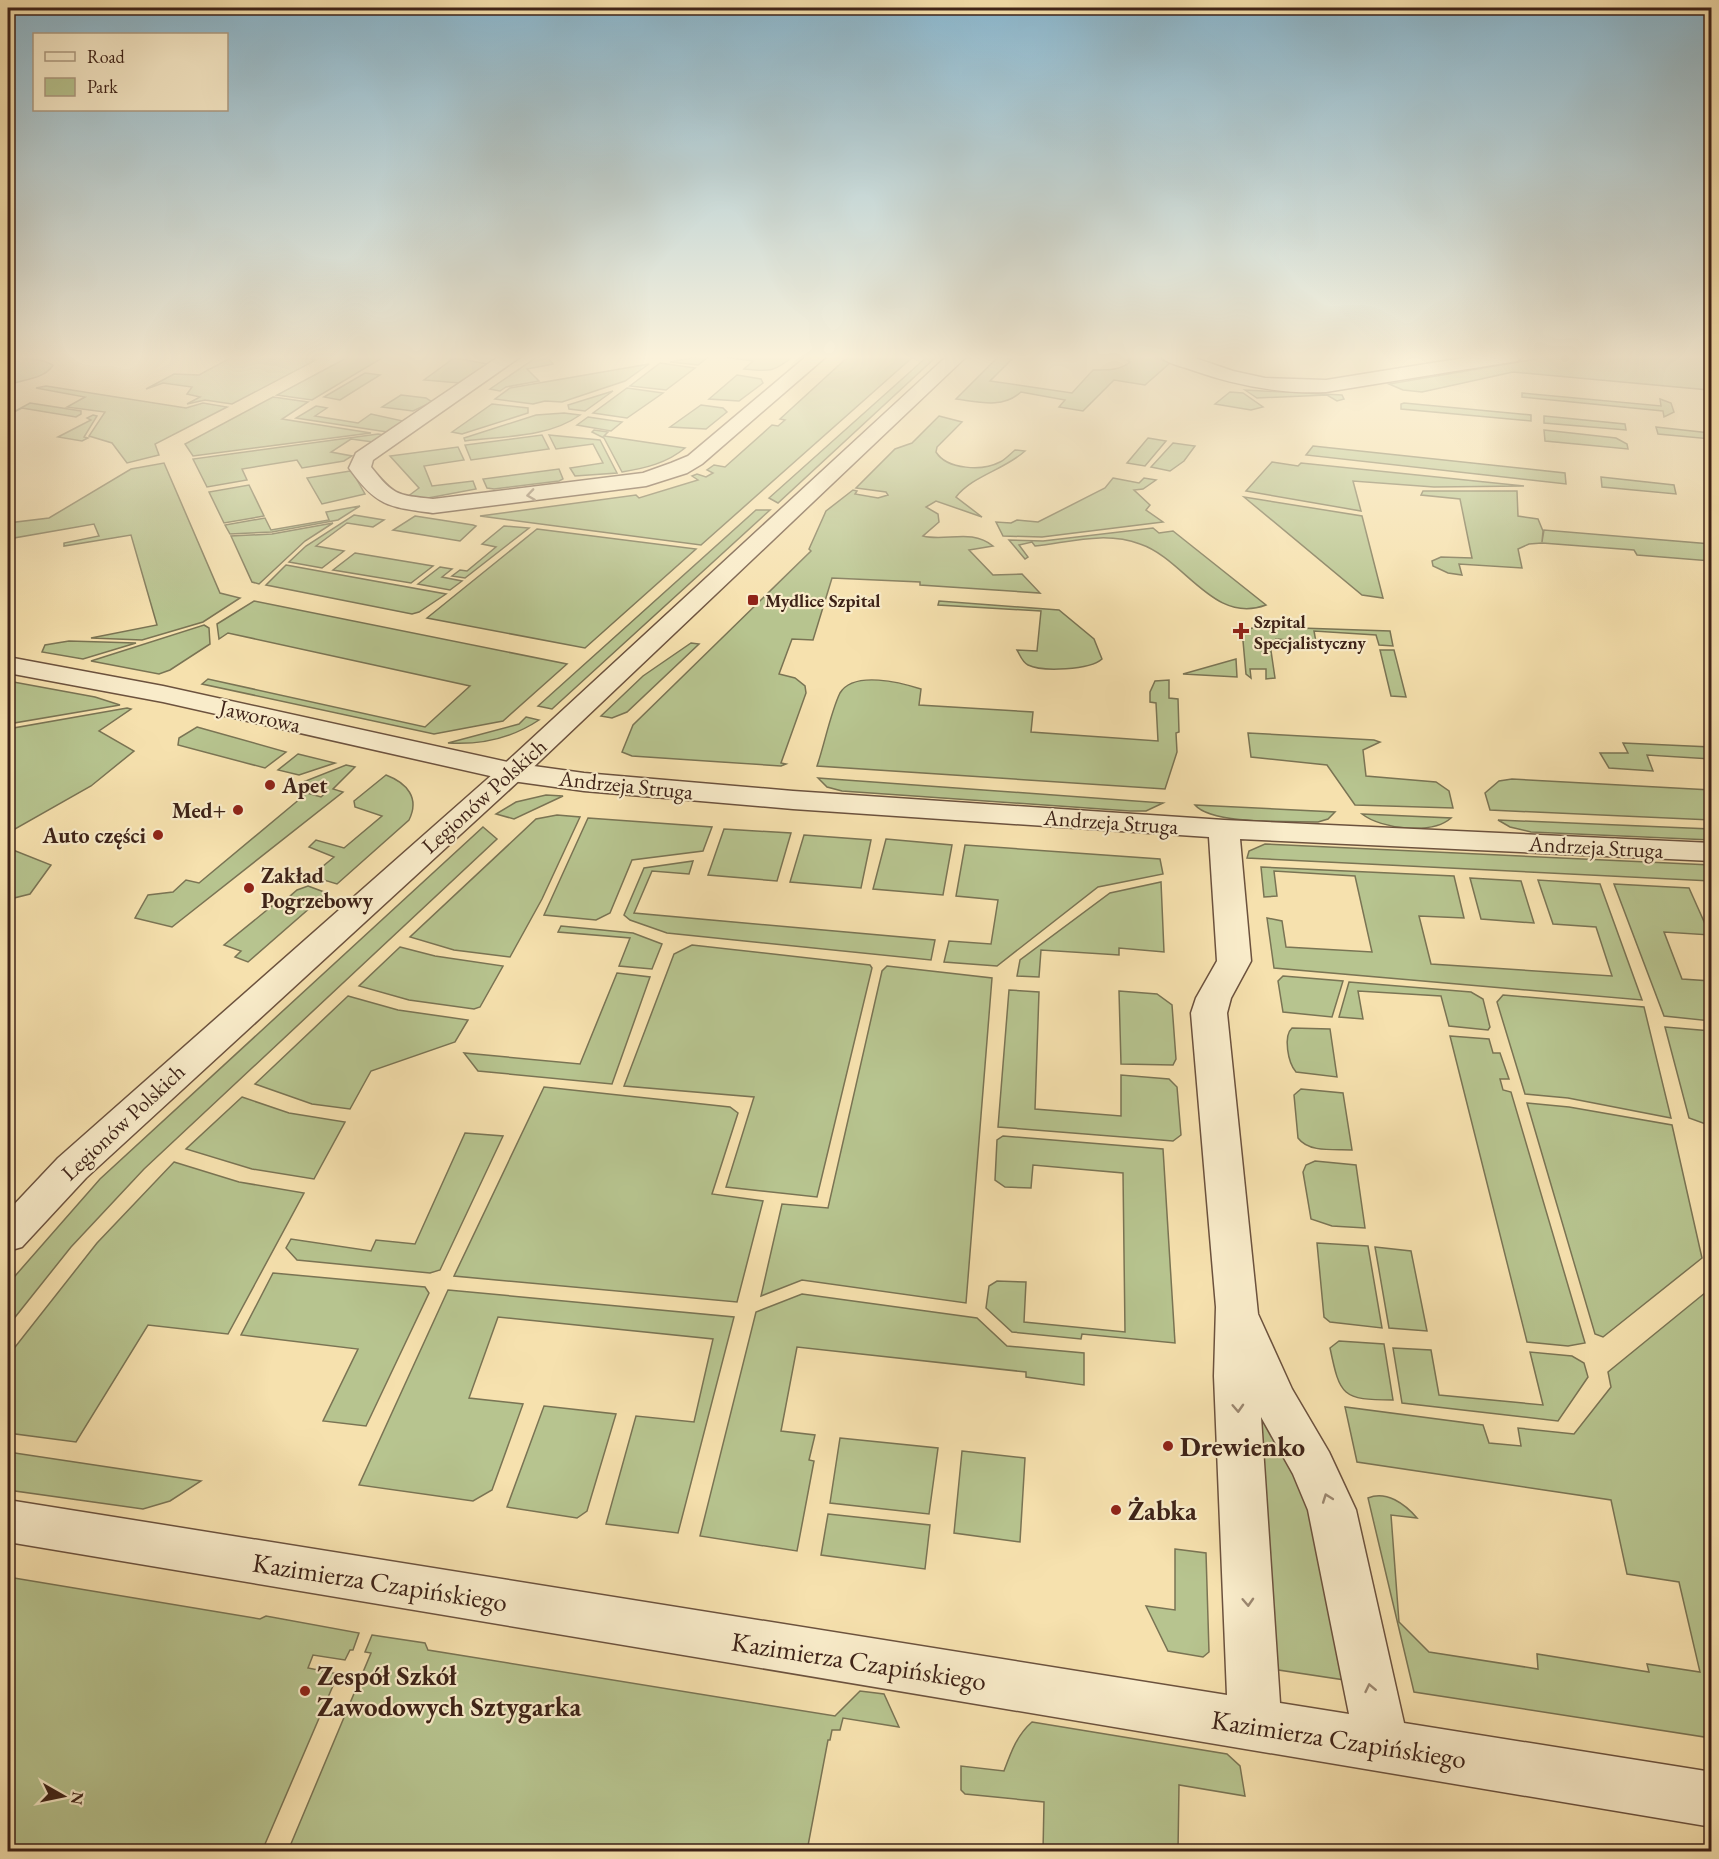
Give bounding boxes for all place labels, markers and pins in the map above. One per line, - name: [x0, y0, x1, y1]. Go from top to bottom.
- place label: Mydlice Szpital: [765, 589, 880, 612]
- marker: Mydlice Szpital: [746, 593, 760, 607]
- place label: Szpital Specjalistyczny: [1254, 610, 1366, 654]
- marker: Szpital Specjalistyczny: [1232, 622, 1250, 640]
- place label: Apet: [281, 771, 328, 800]
- marker: Apet: [263, 778, 277, 792]
- place label: Med+: [172, 796, 226, 825]
- marker: Med+: [231, 803, 245, 817]
- place label: Auto części: [42, 821, 147, 850]
- marker: Auto części: [151, 828, 165, 842]
- place label: Zakład Pogrzebowy: [261, 861, 374, 915]
- marker: Zakład Pogrzebowy: [242, 881, 256, 895]
- place label: Drewienko: [1180, 1429, 1305, 1464]
- marker: Drewienko: [1161, 1439, 1175, 1453]
- place label: Żabka: [1128, 1493, 1197, 1528]
- marker: Żabka: [1109, 1503, 1123, 1517]
- place label: Zespół Szkół Zawodowych Sztygarka: [317, 1658, 581, 1724]
- marker: Zespół Szkół Zawodowych Sztygarka: [298, 1684, 312, 1698]

